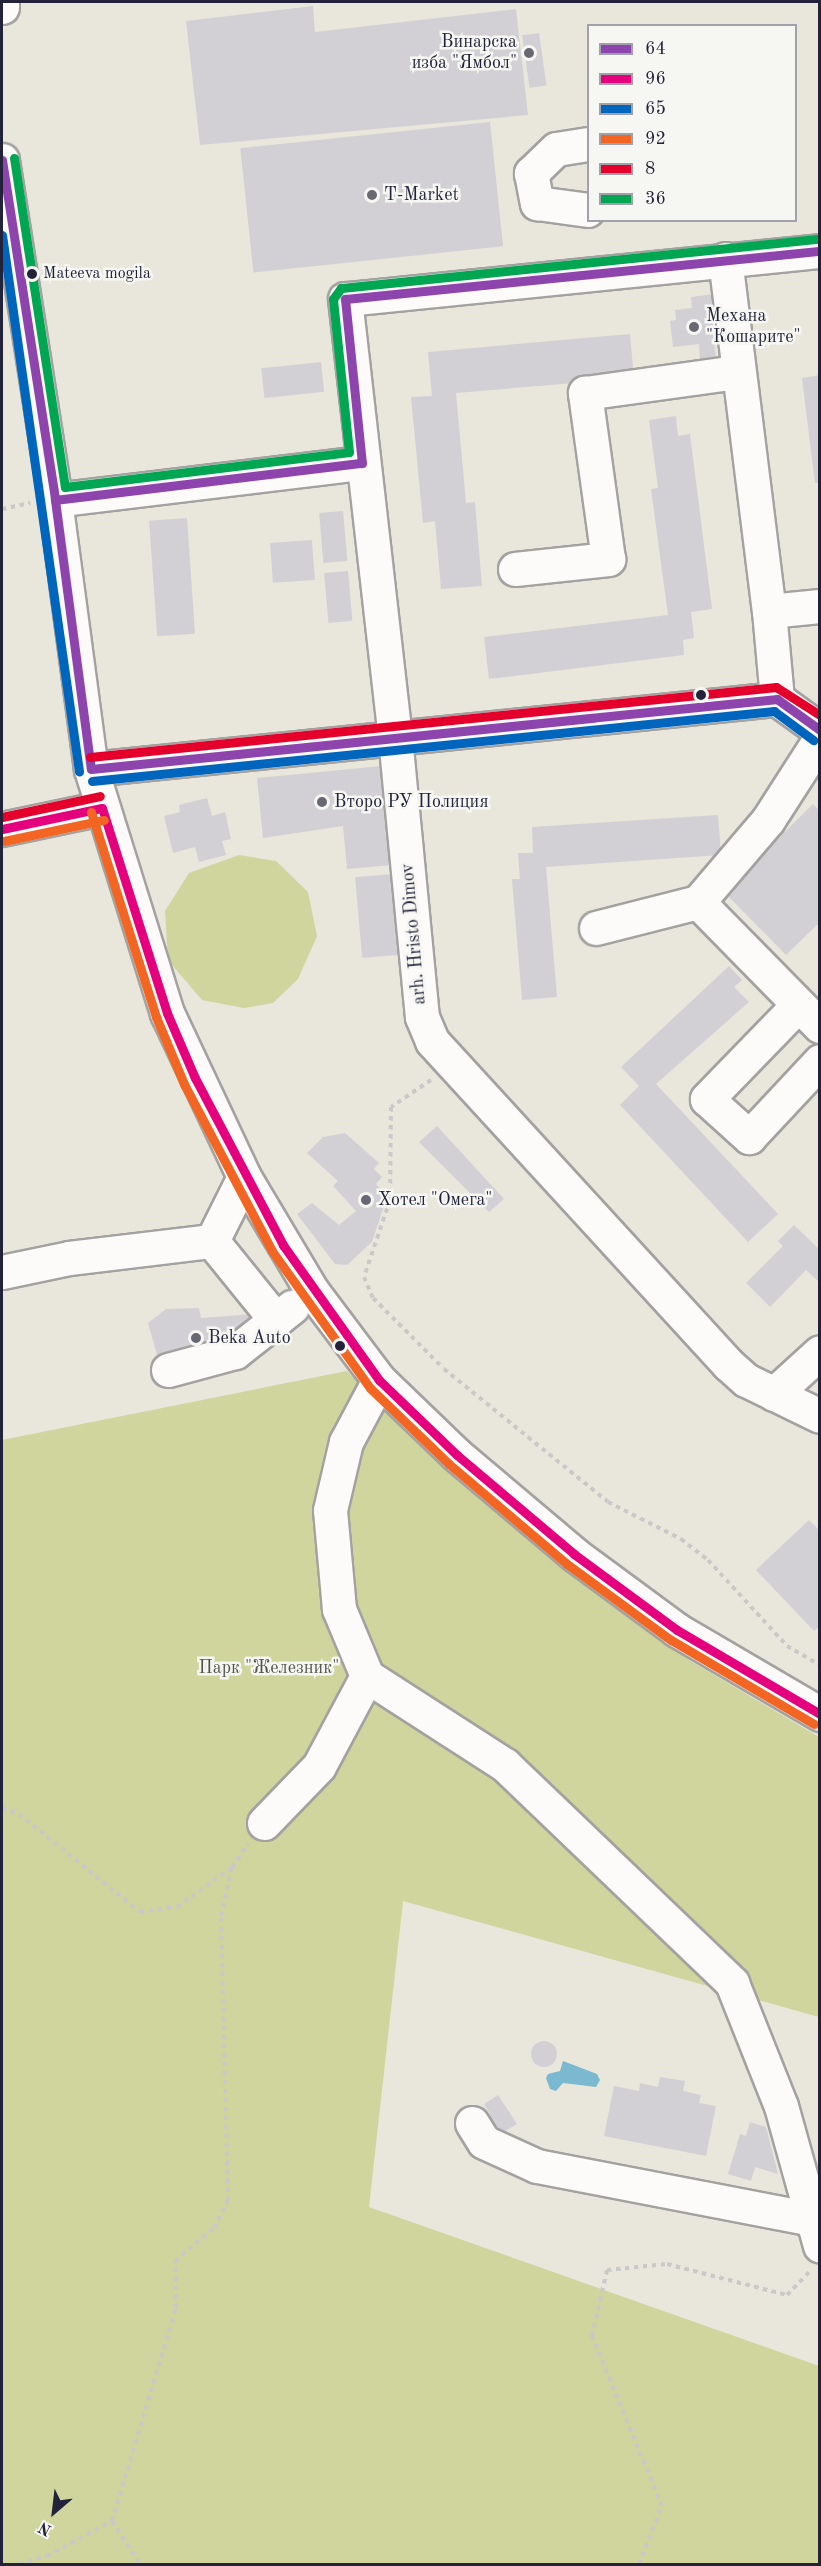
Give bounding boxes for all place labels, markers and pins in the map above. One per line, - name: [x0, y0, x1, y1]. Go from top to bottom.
- place label: Винарска изба "Ямбол": [412, 32, 517, 74]
- marker: Винарска изба "Ямбол": [522, 46, 536, 60]
- place label: T-Market: [384, 184, 459, 206]
- marker: T-Market: [365, 188, 379, 202]
- place label: Mateeva mogila: [43, 264, 151, 284]
- marker: Mateeva mogila: [26, 268, 38, 280]
- place label: Механа "Кошарите": [706, 306, 801, 348]
- marker: Механа "Кошарите": [687, 320, 701, 334]
- unlabelled marker: [695, 689, 707, 701]
- place label: Второ РУ Полиция: [334, 791, 489, 813]
- marker: Второ РУ Полиция: [315, 795, 329, 809]
- place label: Хотел "Омега": [378, 1189, 492, 1211]
- marker: Хотел "Омега": [359, 1193, 373, 1207]
- place label: Beka Auto: [208, 1327, 291, 1349]
- marker: Beka Auto: [189, 1331, 203, 1345]
- unlabelled marker: [334, 1340, 346, 1352]

